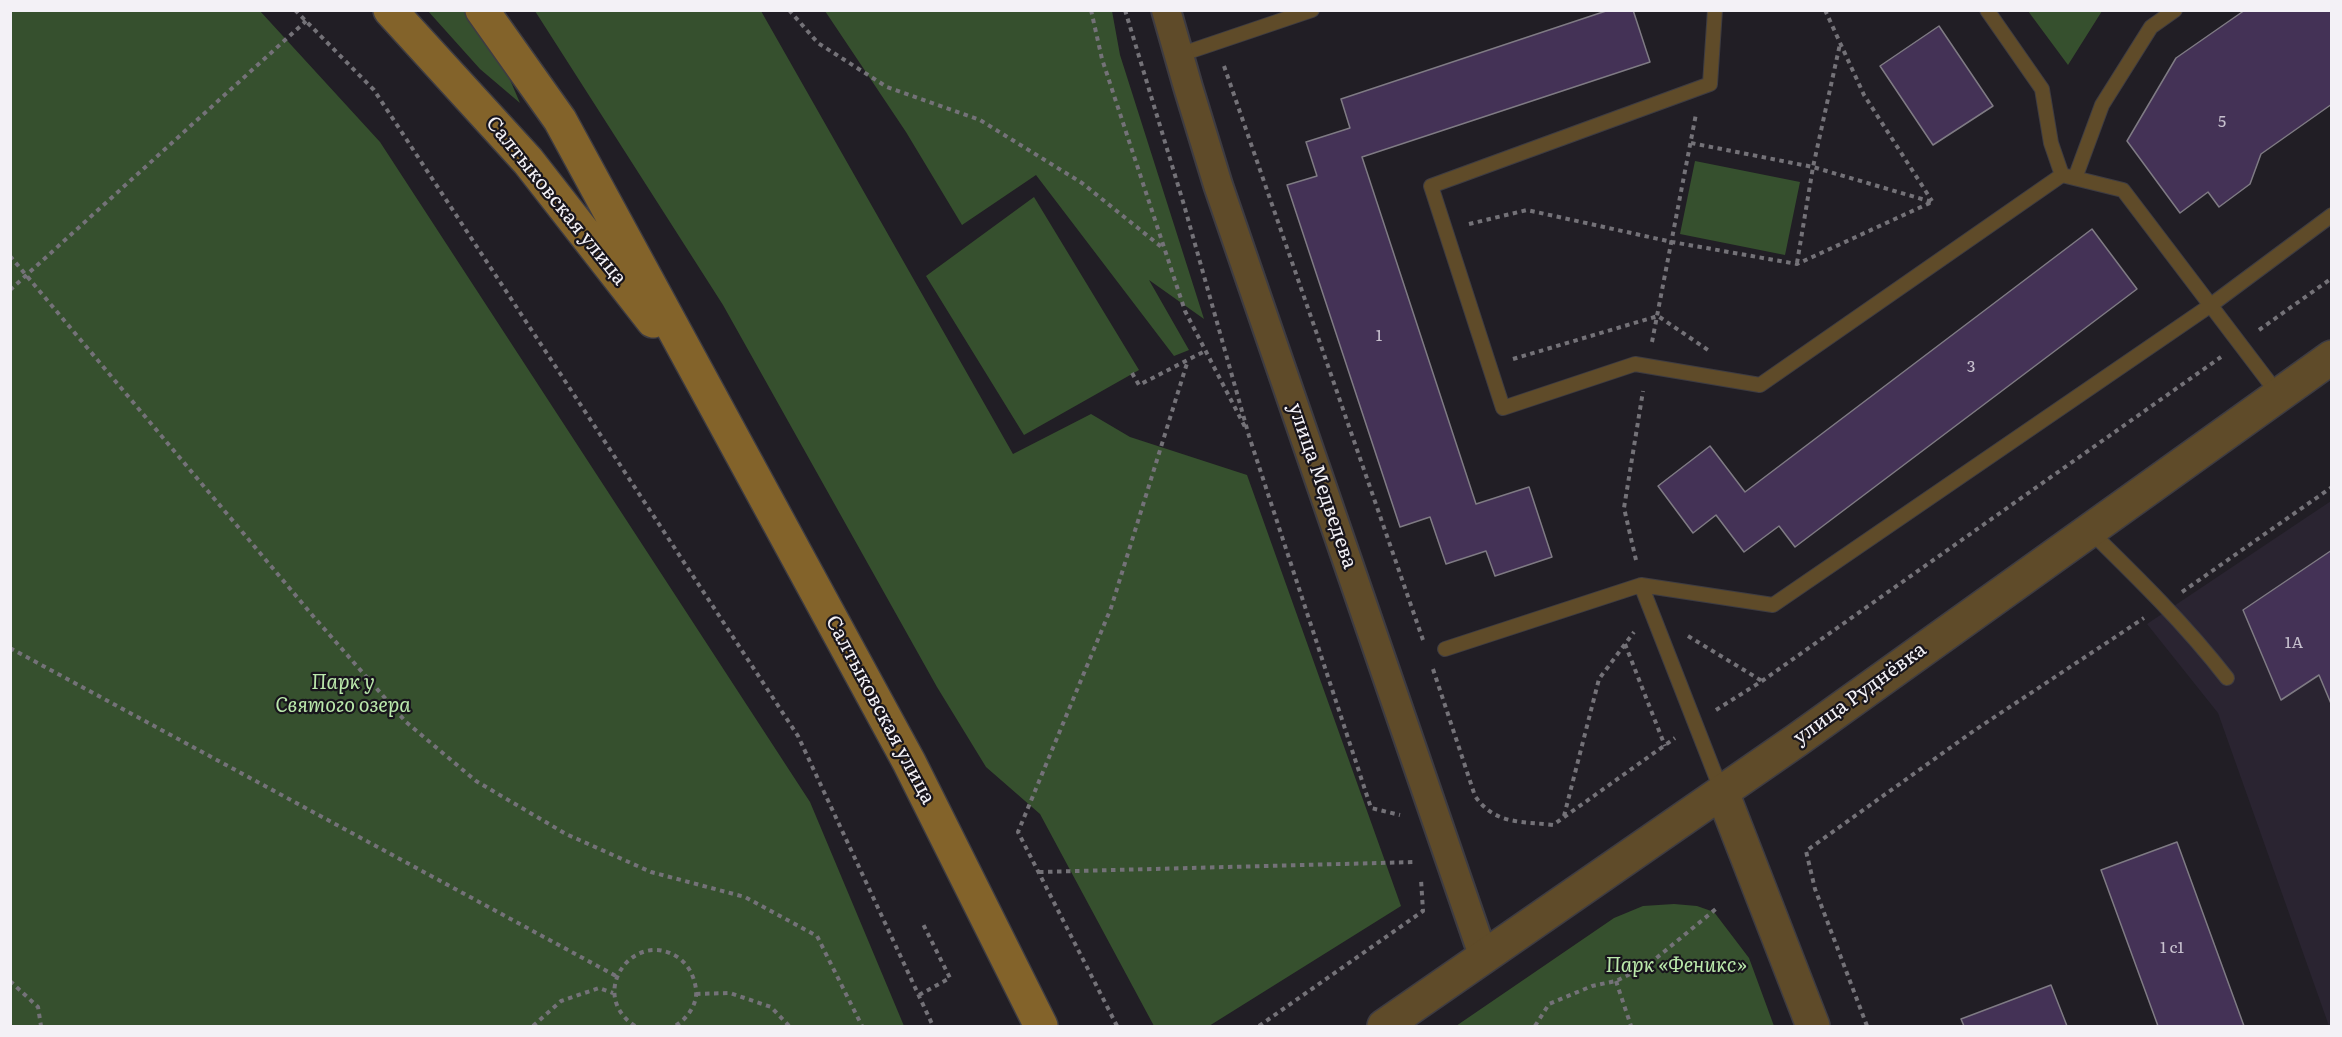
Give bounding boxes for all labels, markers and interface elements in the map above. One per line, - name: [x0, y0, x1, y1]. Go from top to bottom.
- street label: Салтыковская улица: [481, 112, 631, 290]
- house number: 5: [2218, 112, 2226, 132]
- house number: 1: [1376, 326, 1382, 346]
- house number: 3: [1967, 357, 1975, 377]
- street label: улица Медведева: [1282, 400, 1362, 572]
- street label: Салтыковская улица: [820, 612, 940, 808]
- house number: 1А: [2285, 633, 2303, 653]
- street label: улица Руднёвка: [1789, 638, 1931, 750]
- park label: Парк у Святого озера: [275, 671, 411, 718]
- house number: 1 с1: [2160, 938, 2184, 958]
- park label: Парк «Феникс»: [1605, 954, 1747, 978]

